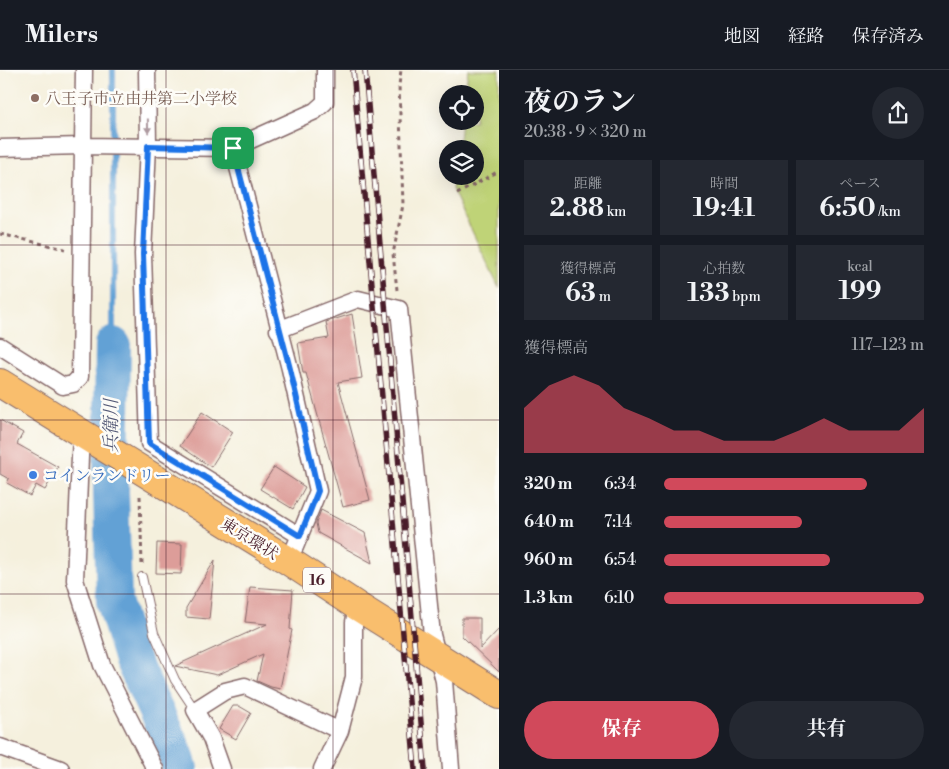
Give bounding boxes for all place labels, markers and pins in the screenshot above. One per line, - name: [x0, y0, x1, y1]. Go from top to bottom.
- place label: 八王子市立由井第二小学校: [45, 89, 237, 109]
- marker: 八王子市立由井第二小学校: [29, 92, 41, 104]
- pin: [212, 127, 254, 169]
- place label: コインランドリー: [43, 466, 171, 486]
- marker: コインランドリー: [27, 469, 39, 481]

